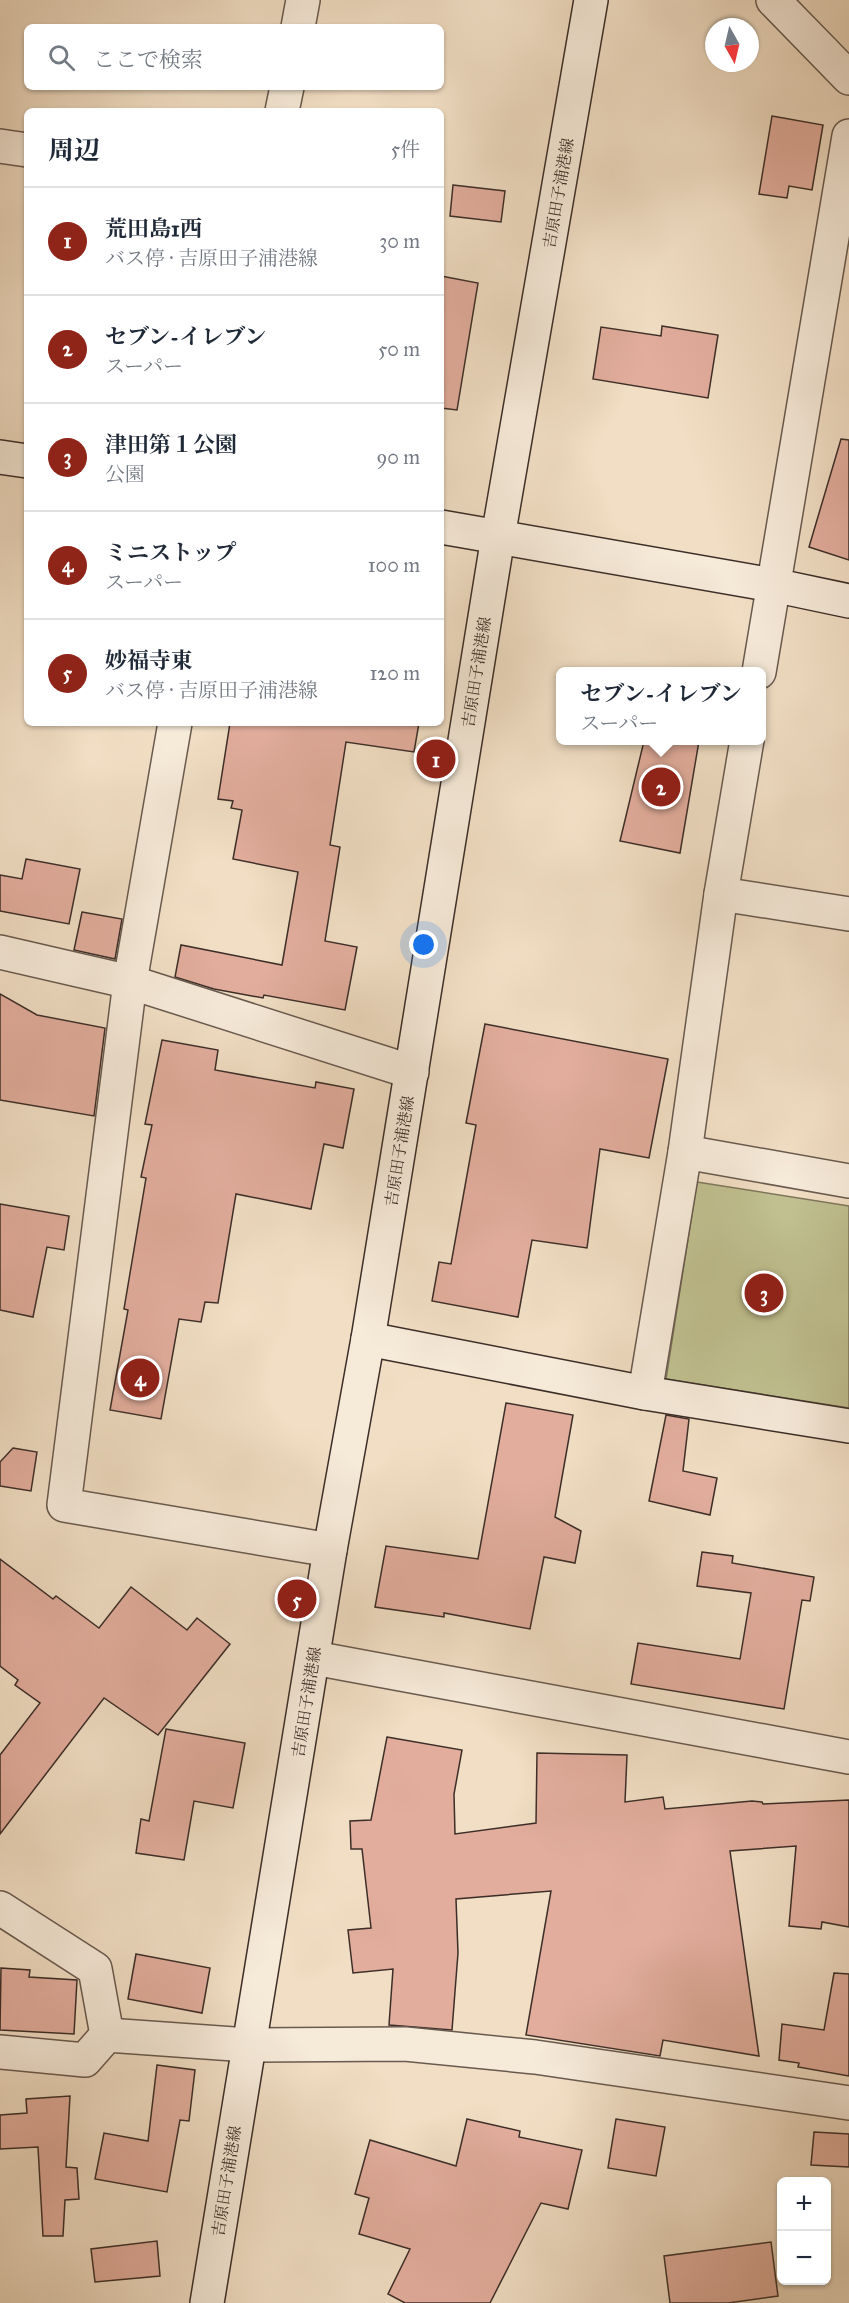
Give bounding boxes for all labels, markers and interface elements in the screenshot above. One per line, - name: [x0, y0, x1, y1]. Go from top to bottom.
- north arrow: [705, 18, 759, 72]
- search box: [24, 24, 444, 90]
- icon: search: [45, 41, 78, 74]
- text: ここで検索: [93, 46, 203, 73]
- text: 周辺: [48, 134, 100, 166]
- street label: 吉原田子浦港線: [539, 136, 578, 250]
- text: 5件: [391, 137, 420, 161]
- text: 荒田島1西: [105, 215, 202, 242]
- text: 1: [64, 229, 71, 253]
- text: 30 m: [379, 229, 420, 253]
- text: バス停 · 吉原田子浦港線: [105, 246, 318, 270]
- text: セブン-イレブン: [105, 323, 266, 350]
- text: 2: [63, 337, 72, 361]
- text: 50 m: [378, 337, 420, 361]
- text: スーパー: [105, 354, 183, 378]
- text: 津田第１公園: [105, 431, 237, 458]
- text: 3: [64, 445, 72, 469]
- text: 90 m: [377, 445, 420, 469]
- text: 公園: [105, 462, 145, 486]
- text: ミニストップ: [105, 539, 236, 566]
- text: 4: [62, 553, 73, 577]
- text: 100 m: [368, 553, 420, 577]
- text: スーパー: [105, 570, 183, 594]
- street label: 吉原田子浦港線: [458, 615, 495, 729]
- text: 妙福寺東: [105, 647, 193, 674]
- text: 5: [63, 661, 72, 685]
- text: 120 m: [369, 661, 420, 685]
- popup: [556, 667, 766, 745]
- text: バス停 · 吉原田子浦港線: [105, 678, 318, 702]
- text: セブン-イレブン: [580, 680, 742, 707]
- text: スーパー: [580, 711, 658, 735]
- pin: 1: [416, 736, 456, 782]
- pin: 2: [642, 764, 680, 810]
- your location: [409, 930, 438, 959]
- street label: 吉原田子浦港線: [381, 1094, 418, 1208]
- pin: 3: [744, 1270, 783, 1316]
- pin: 4: [120, 1356, 160, 1400]
- pin: 5: [278, 1576, 316, 1622]
- street label: 吉原田子浦港線: [288, 1645, 325, 1759]
- street label: 吉原田子浦港線: [208, 2124, 245, 2238]
- map controls: [777, 2177, 831, 2285]
- button: +: [777, 2177, 831, 2231]
- button: −: [777, 2231, 831, 2285]

